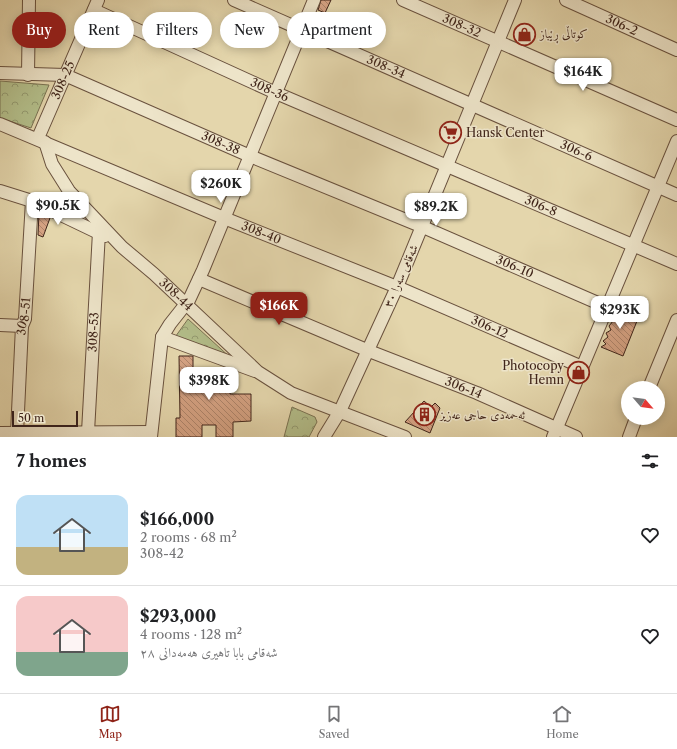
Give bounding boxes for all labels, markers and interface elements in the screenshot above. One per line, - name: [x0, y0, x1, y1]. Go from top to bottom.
- street label: 308-32: [440, 10, 483, 40]
- street label: 306-2: [603, 11, 640, 38]
- chip: Buy: [12, 12, 66, 48]
- chip: Rent: [74, 12, 134, 48]
- chip: Filters: [142, 12, 212, 48]
- chip: New: [220, 12, 279, 48]
- chip: Apartment: [287, 12, 386, 48]
- shop icon: کوتاڵی ڕێباز: [512, 21, 538, 47]
- place label: کوتاڵی ڕێباز: [539, 26, 588, 44]
- street label: 308-34: [365, 51, 408, 81]
- pin: $164K: [555, 58, 611, 92]
- street label: 308-25: [48, 59, 78, 101]
- text: $164K: [564, 63, 602, 79]
- street label: 308-36: [248, 74, 291, 105]
- supermarket icon: Hansk Center: [438, 120, 464, 146]
- place label: Hansk Center: [466, 125, 545, 140]
- street label: 308-38: [199, 128, 242, 158]
- street label: 306-6: [558, 137, 595, 164]
- pin: $260K: [193, 170, 249, 204]
- text: $260K: [200, 175, 242, 191]
- pin: $90.5K: [25, 192, 91, 226]
- street label: 306-8: [523, 192, 560, 219]
- pin: $89.2K: [403, 193, 469, 227]
- text: $90.5K: [36, 197, 80, 213]
- text: $89.2K: [414, 198, 458, 214]
- street label: 308-40: [239, 218, 283, 247]
- street label: شەقامی سەرا ٣٠: [380, 242, 421, 310]
- street label: 306-10: [494, 252, 536, 281]
- street label: 308-44: [156, 275, 196, 314]
- pin: $166K: [251, 292, 307, 326]
- pin: $293K: [592, 296, 648, 330]
- street label: 308-51: [14, 297, 33, 336]
- text: $166K: [259, 297, 299, 313]
- text: $293K: [600, 301, 640, 317]
- street label: 308-53: [84, 312, 102, 352]
- street label: 306-12: [469, 312, 511, 341]
- place label: Photocopy Hemn: [502, 358, 564, 387]
- shop icon: Photocopy Hemn: [566, 360, 592, 386]
- pin: $398K: [181, 367, 237, 401]
- text: $398K: [189, 372, 229, 388]
- street label: 306-14: [443, 373, 485, 401]
- north arrow: [621, 381, 665, 425]
- map controls: [621, 381, 665, 425]
- building icon: ئەحمەدی حاجی عەزیز: [411, 402, 437, 428]
- place label: ئەحمەدی حاجی عەزیز: [438, 407, 526, 422]
- scale bar: [12, 409, 78, 428]
- text: 50 m: [18, 411, 44, 425]
- icon: filters: [639, 450, 661, 472]
- text: 7 homes: [16, 451, 87, 471]
- text: $166,000: [140, 509, 214, 529]
- icon: home: [48, 511, 96, 559]
- icon: heart: [639, 524, 661, 546]
- text: 2 rooms · 68 m²: [140, 529, 237, 545]
- text: 308-42: [140, 545, 184, 561]
- text: $293,000: [140, 606, 216, 626]
- icon: home: [48, 612, 96, 660]
- icon: heart: [639, 625, 661, 647]
- text: 4 rooms · 128 m²: [140, 626, 242, 642]
- text: شەقامی بابا تاهیری هەمەدانی ٢٨: [140, 644, 278, 660]
- tab: Map: [98, 703, 122, 741]
- tab: Saved: [319, 703, 349, 741]
- tab: Home: [546, 703, 579, 741]

